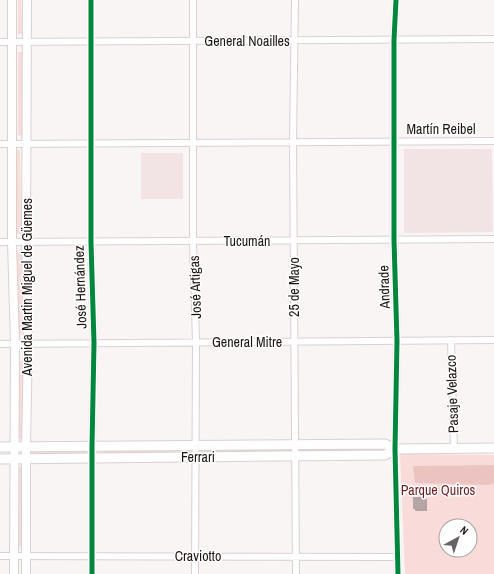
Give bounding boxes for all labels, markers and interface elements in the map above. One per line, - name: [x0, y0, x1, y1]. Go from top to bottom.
- street label: General Noailles: [204, 32, 290, 50]
- street label: Martín Reibel: [407, 120, 475, 138]
- street label: Avenida Martin Miguel de Güemes: [18, 198, 36, 377]
- street label: Tucumán: [224, 232, 270, 250]
- street label: José Hernández: [70, 245, 90, 329]
- street label: José Artigas: [185, 255, 205, 319]
- street label: 25 de Mayo: [285, 257, 303, 317]
- street label: Andrade: [374, 265, 394, 310]
- street label: General Mitre: [212, 333, 282, 351]
- street label: Pasaje Velazco: [442, 354, 462, 434]
- street label: Ferrari: [181, 448, 215, 466]
- park label: Parque Quiros: [401, 481, 476, 499]
- north arrow: [438, 518, 478, 558]
- text: N: [457, 523, 471, 538]
- street label: Craviotto: [175, 547, 221, 565]

